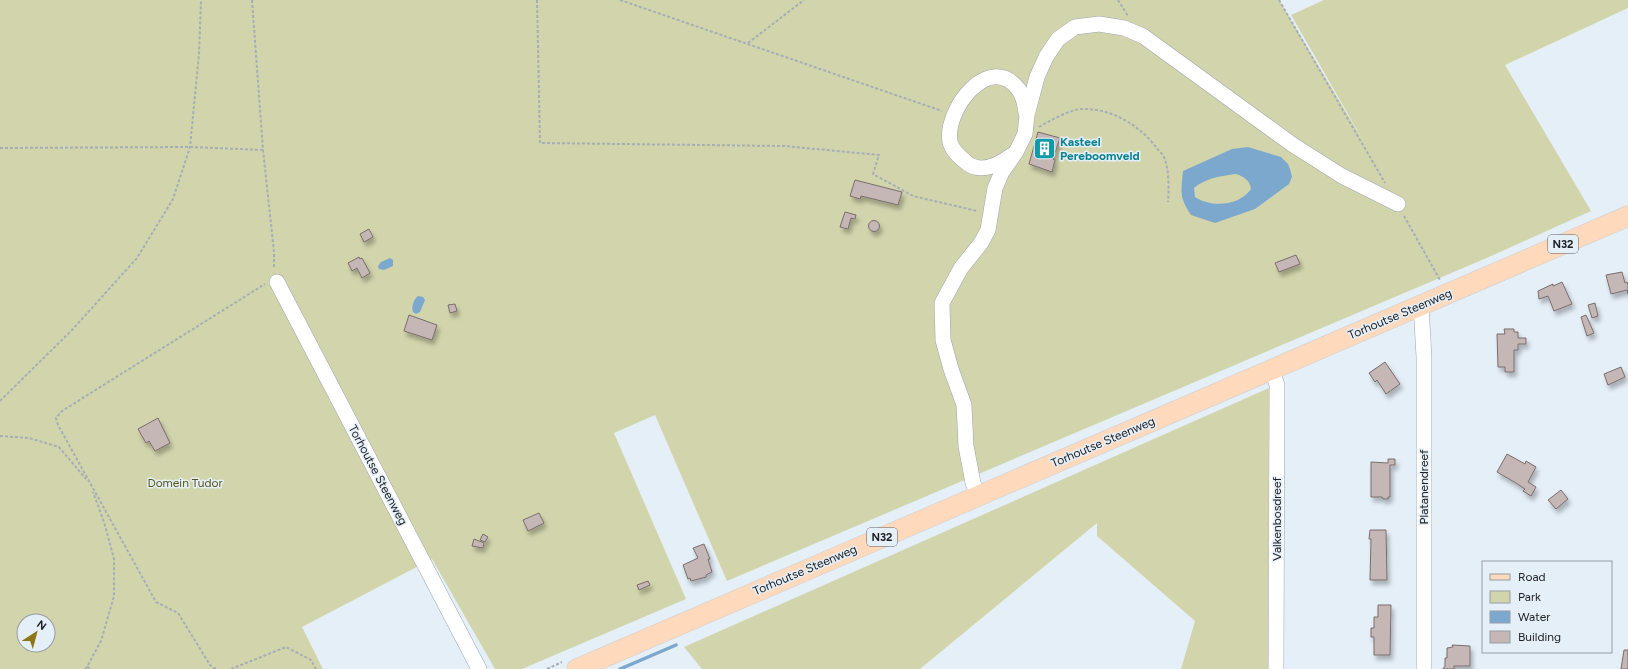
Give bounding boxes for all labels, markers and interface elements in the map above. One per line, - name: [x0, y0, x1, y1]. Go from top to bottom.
- place label: Kasteel Pereboomveld: [1060, 135, 1140, 163]
- building icon: Kasteel Pereboomveld: [1032, 136, 1058, 162]
- road number: N32: [1548, 235, 1578, 253]
- street label: Torhoutse Steenweg: [1346, 286, 1454, 342]
- street label: Torhoutse Steenweg: [1049, 414, 1157, 470]
- street label: Torhoutse Steenweg: [346, 423, 410, 527]
- street label: Platanendreef: [1417, 449, 1431, 524]
- park label: Domein Tudor: [147, 476, 223, 490]
- street label: Valkenbosdreef: [1270, 477, 1284, 561]
- road number: N32: [867, 528, 897, 546]
- street label: Torhoutse Steenweg: [751, 542, 859, 598]
- legend: [1482, 561, 1612, 653]
- text: Road: [1518, 570, 1546, 584]
- text: Park: [1518, 590, 1541, 604]
- text: Water: [1518, 610, 1550, 624]
- north arrow: [16, 613, 56, 653]
- text: N: [34, 618, 49, 633]
- text: Building: [1518, 630, 1561, 644]

